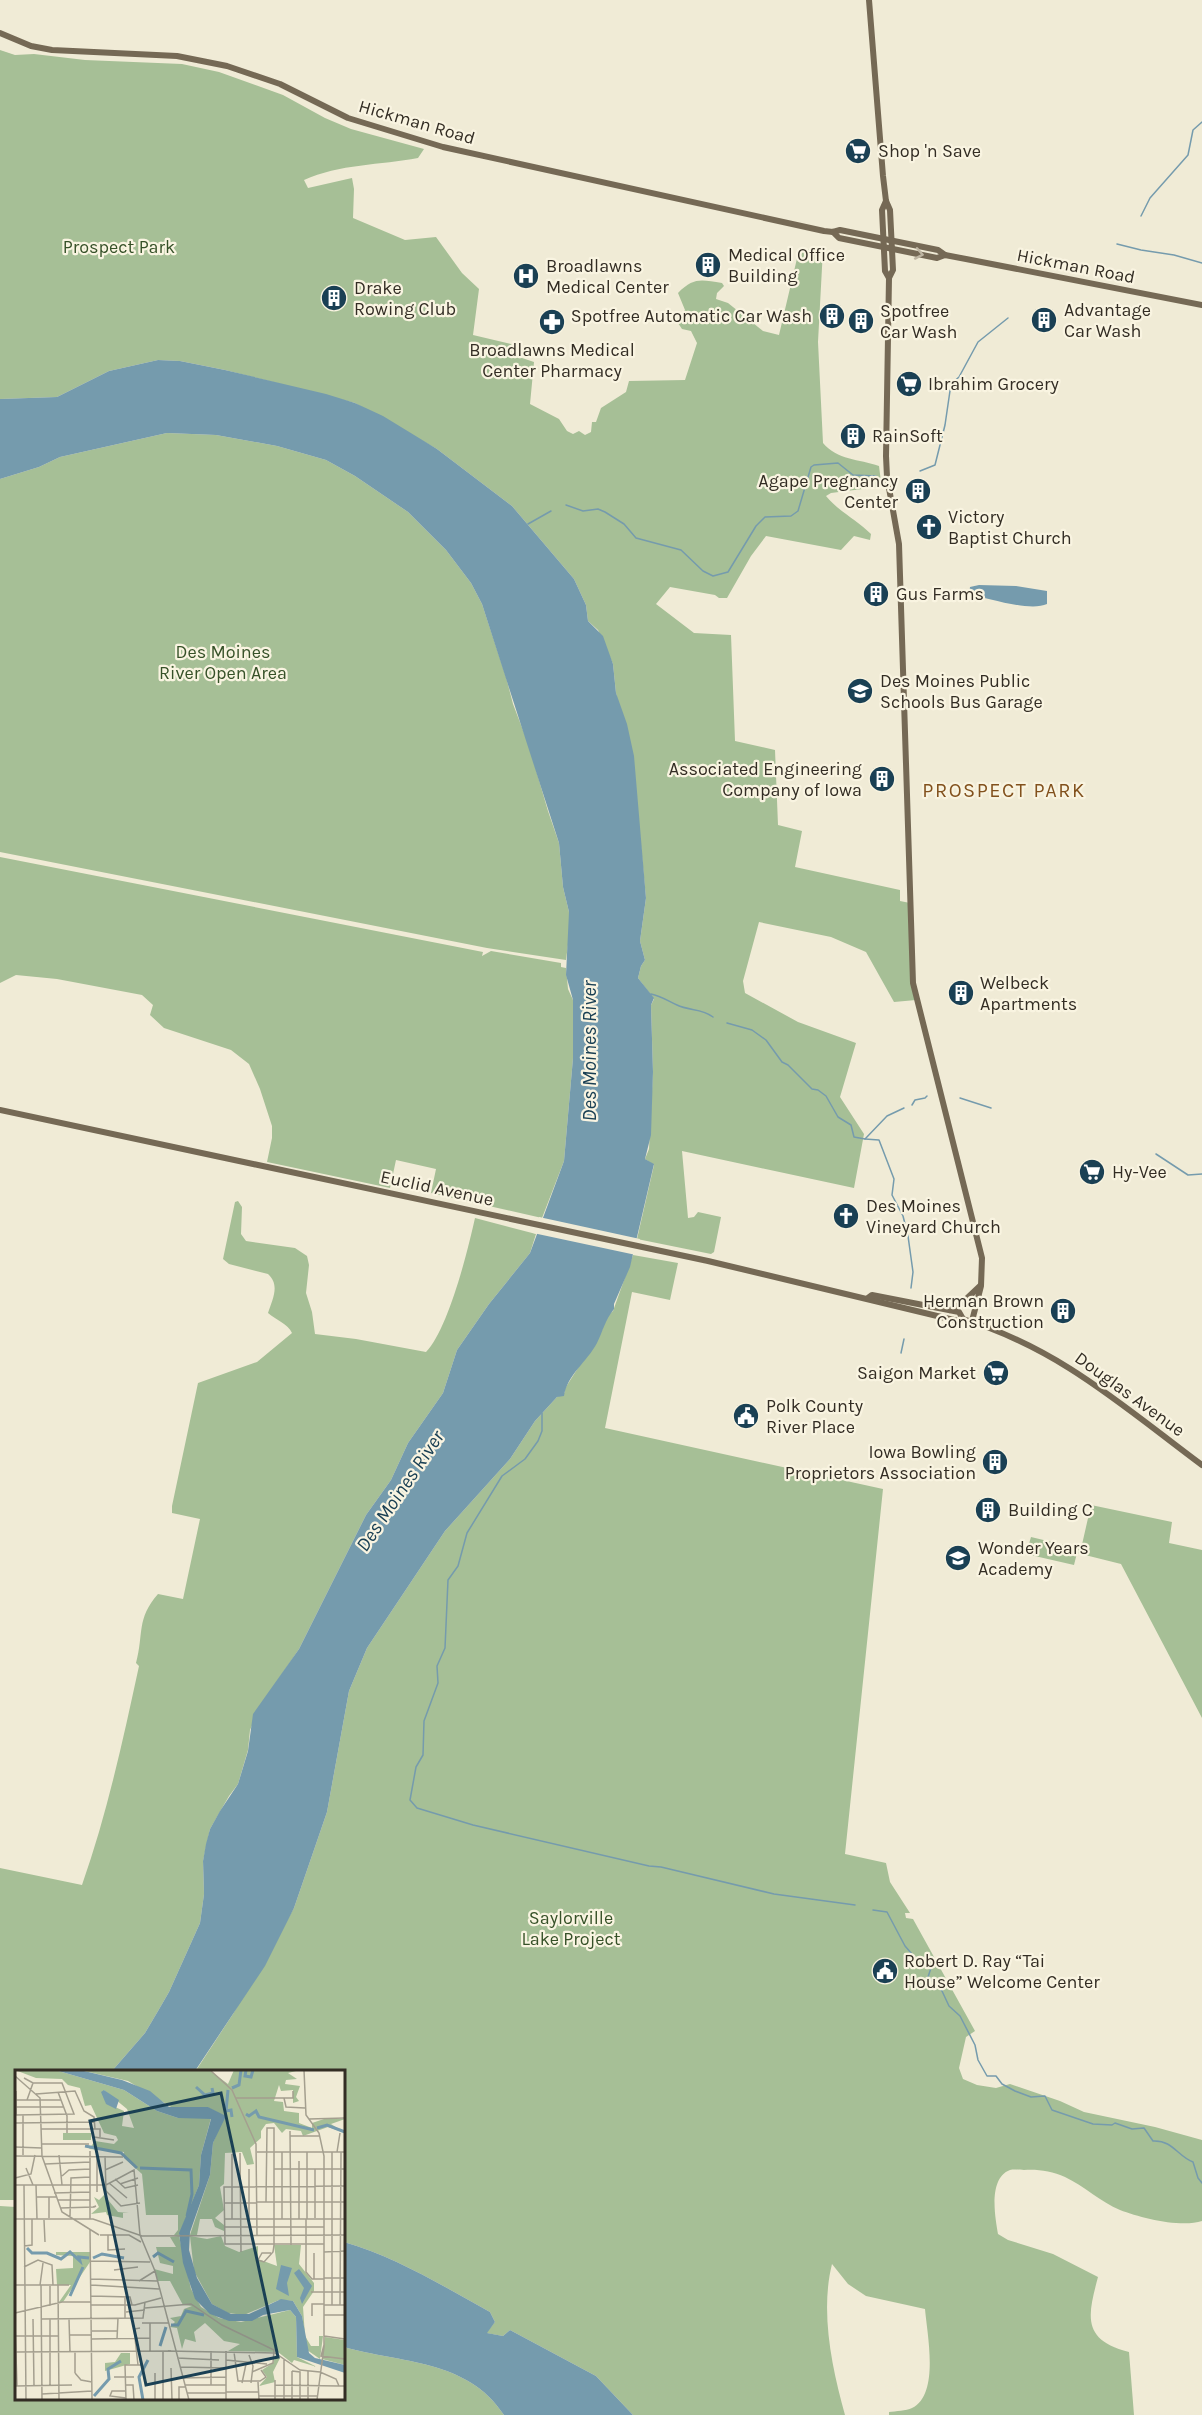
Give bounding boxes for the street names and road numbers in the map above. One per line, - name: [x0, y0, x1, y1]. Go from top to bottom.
- street label: Hickman Road: [356, 95, 478, 149]
- street label: Hickman Road: [1015, 244, 1137, 288]
- street label: Euclid Avenue: [379, 1165, 495, 1211]
- street label: Douglas Avenue: [1071, 1347, 1189, 1441]

